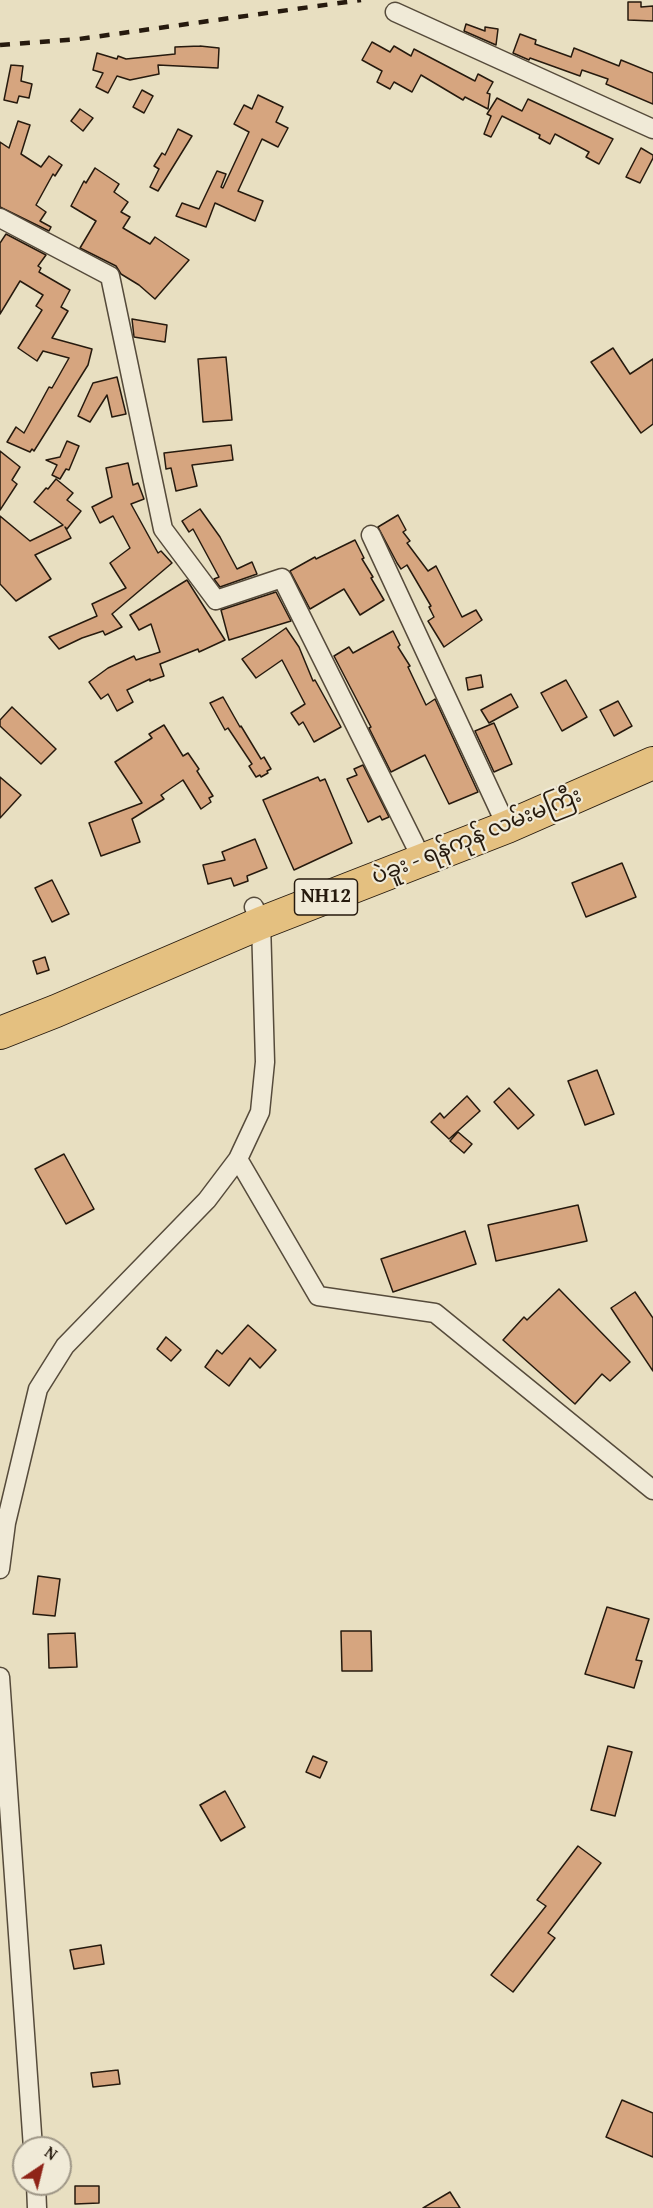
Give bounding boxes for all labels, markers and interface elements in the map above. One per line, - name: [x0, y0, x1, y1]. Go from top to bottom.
- street label: ပဲခူး - ရန်ကုန် လမ်းမကြီး: [368, 783, 586, 891]
- road number: NH12: [294, 879, 358, 915]
- north arrow: [12, 2136, 72, 2196]
- text: N: [40, 2140, 62, 2166]

